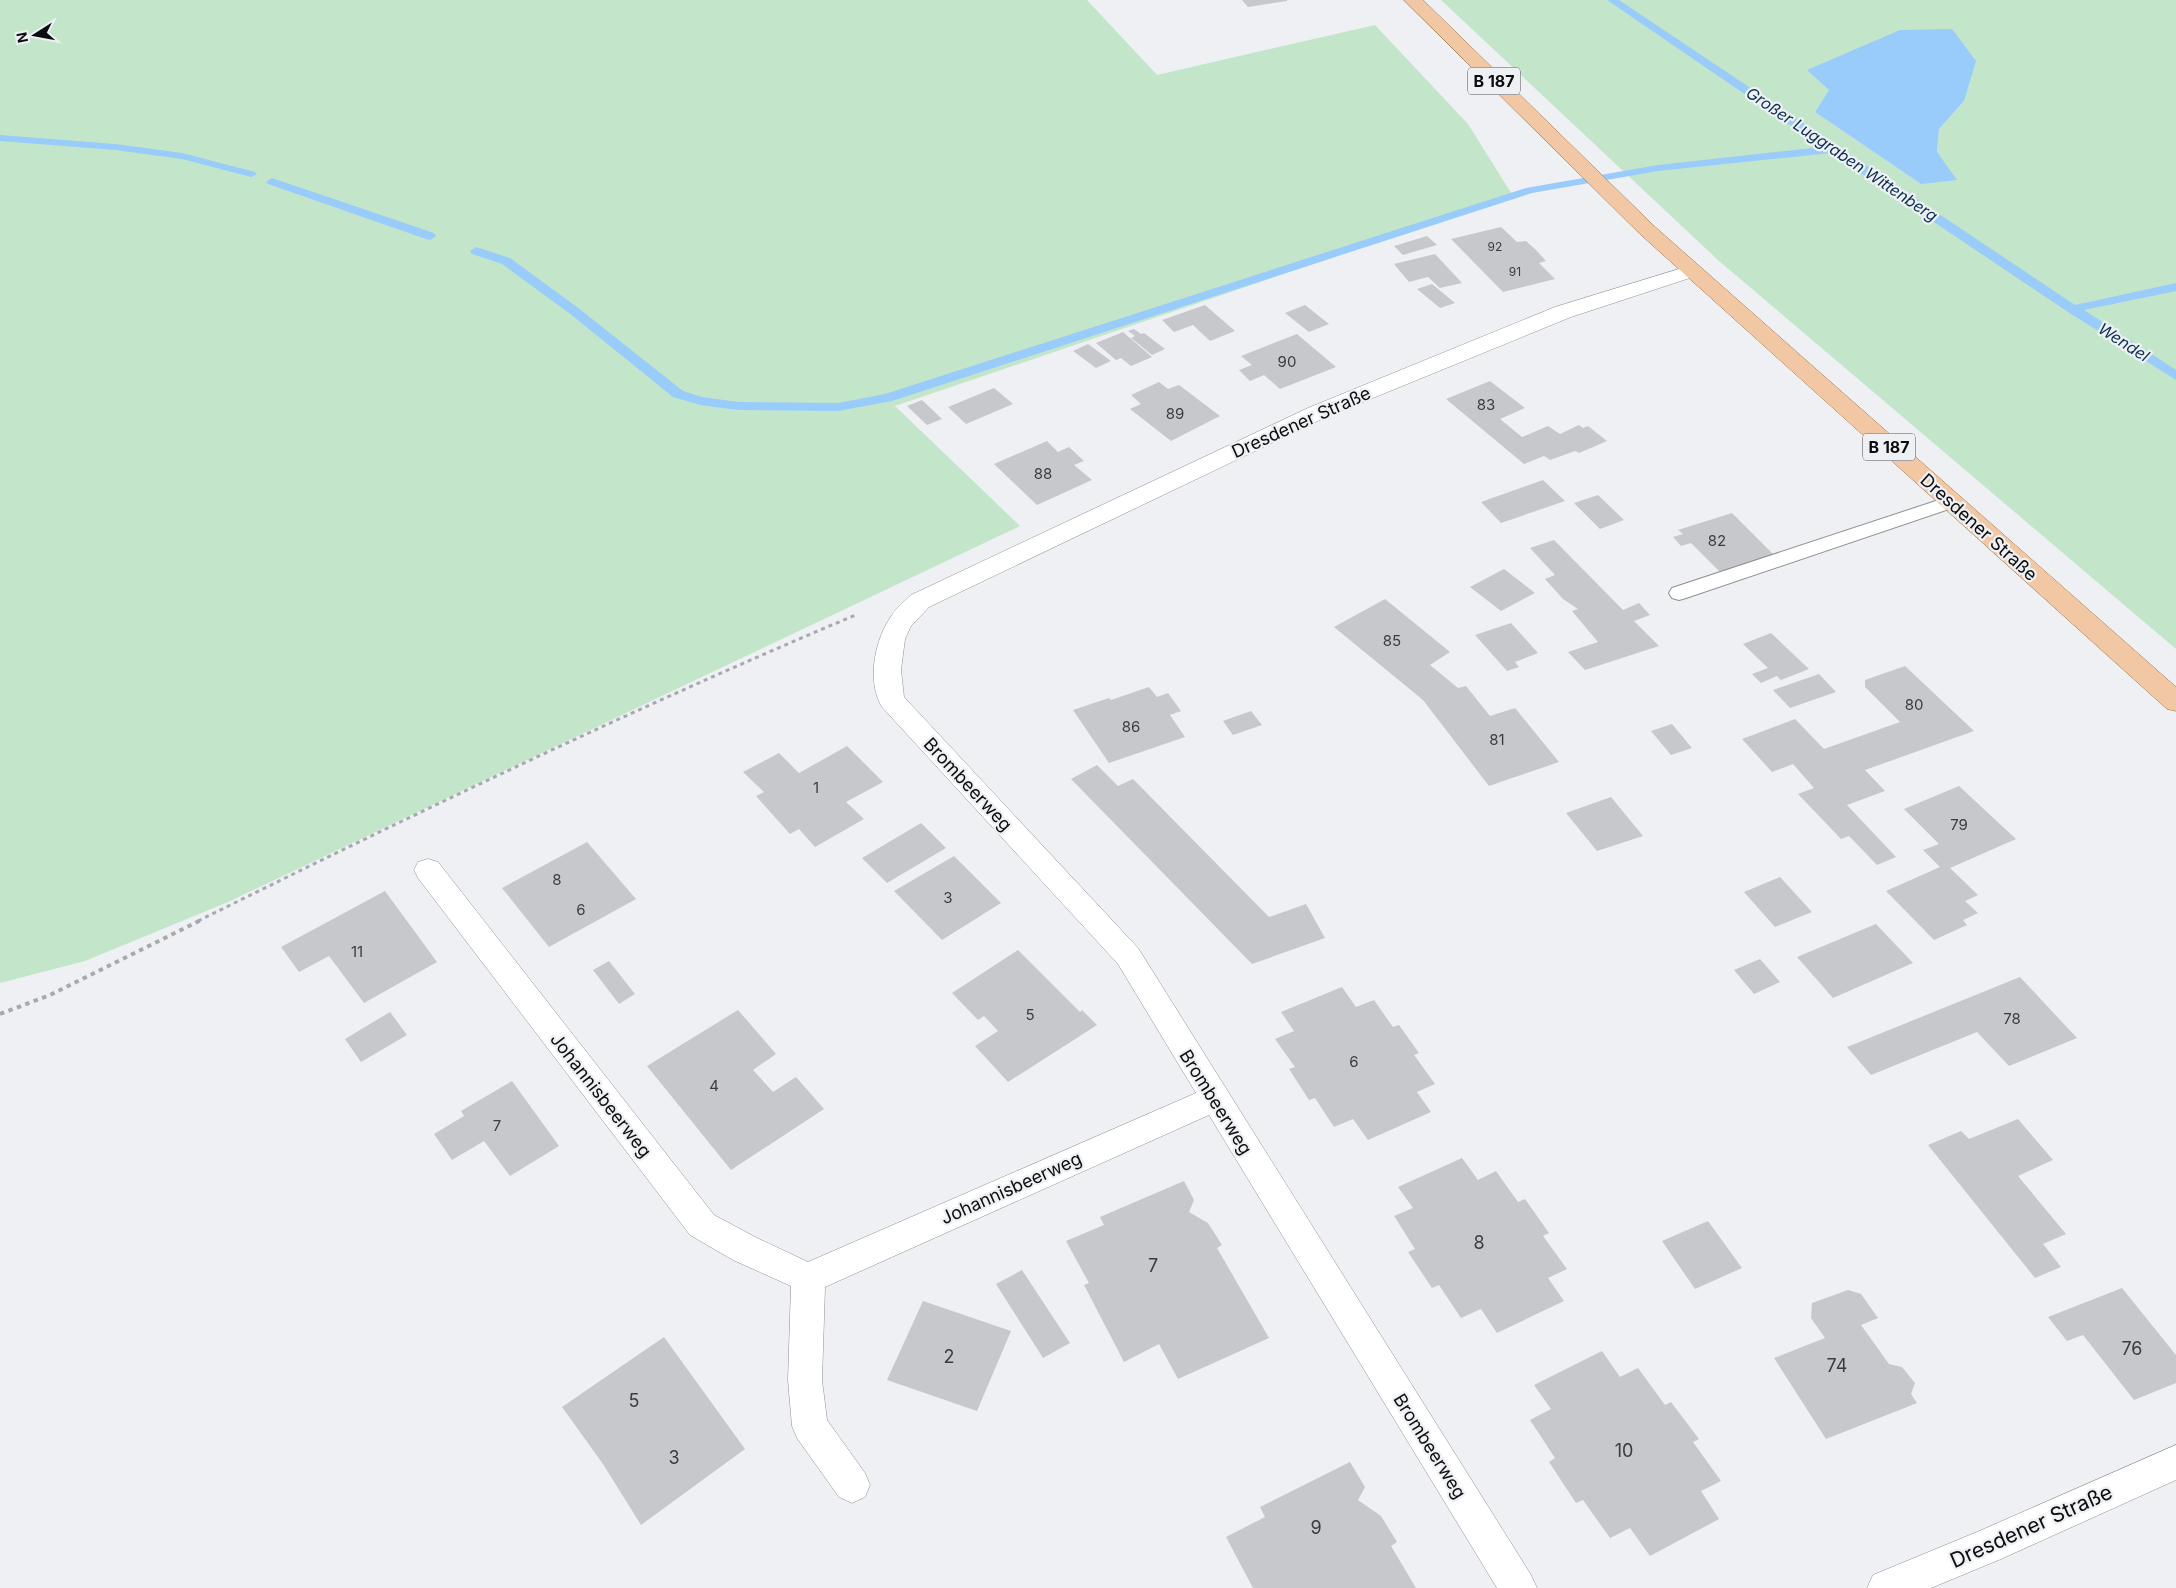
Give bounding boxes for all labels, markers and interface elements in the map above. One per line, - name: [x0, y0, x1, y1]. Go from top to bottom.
- north arrow: [10, 10, 60, 60]
- text: N: [12, 31, 31, 44]
- road number: B 187: [1468, 68, 1520, 94]
- water label: Großer Luggraben Wittenberg: [1743, 82, 1942, 226]
- house number: 92: [1488, 239, 1502, 254]
- house number: 91: [1509, 264, 1521, 279]
- water label: Wendel: [2095, 318, 2153, 366]
- house number: 90: [1278, 352, 1296, 371]
- street label: Dresdener Straße: [1228, 382, 1374, 462]
- house number: 83: [1477, 395, 1495, 414]
- house number: 89: [1166, 404, 1184, 423]
- road number: B 187: [1863, 434, 1915, 461]
- house number: 88: [1034, 464, 1052, 483]
- street label: Dresdener Straße: [1916, 469, 2042, 585]
- house number: 82: [1708, 531, 1726, 550]
- house number: 85: [1383, 631, 1401, 650]
- house number: 80: [1905, 695, 1923, 714]
- house number: 86: [1122, 717, 1140, 736]
- house number: 81: [1489, 730, 1505, 749]
- street label: Brombeerweg: [920, 733, 1016, 835]
- house number: 1: [813, 778, 819, 797]
- house number: 79: [1950, 815, 1968, 834]
- house number: 8: [552, 870, 562, 889]
- house number: 3: [943, 888, 953, 907]
- house number: 6: [576, 900, 586, 919]
- house number: 11: [351, 942, 363, 961]
- house number: 5: [1025, 1005, 1035, 1024]
- house number: 78: [2003, 1009, 2021, 1028]
- street label: Johannisbeerweg: [546, 1029, 656, 1161]
- street label: Brombeerweg: [1175, 1046, 1257, 1158]
- house number: 6: [1349, 1052, 1359, 1071]
- house number: 4: [709, 1076, 719, 1095]
- house number: 7: [493, 1116, 501, 1135]
- street label: Johannisbeerweg: [937, 1148, 1085, 1228]
- house number: 8: [1473, 1232, 1485, 1253]
- house number: 7: [1148, 1255, 1158, 1276]
- house number: 76: [2121, 1338, 2143, 1359]
- house number: 2: [944, 1346, 954, 1367]
- house number: 74: [1827, 1355, 1847, 1376]
- house number: 5: [629, 1390, 639, 1411]
- street label: Brombeerweg: [1389, 1390, 1471, 1502]
- house number: 10: [1615, 1440, 1633, 1461]
- house number: 3: [668, 1447, 680, 1468]
- street label: Dresdener Straße: [1946, 1479, 2116, 1573]
- house number: 9: [1310, 1517, 1322, 1538]

